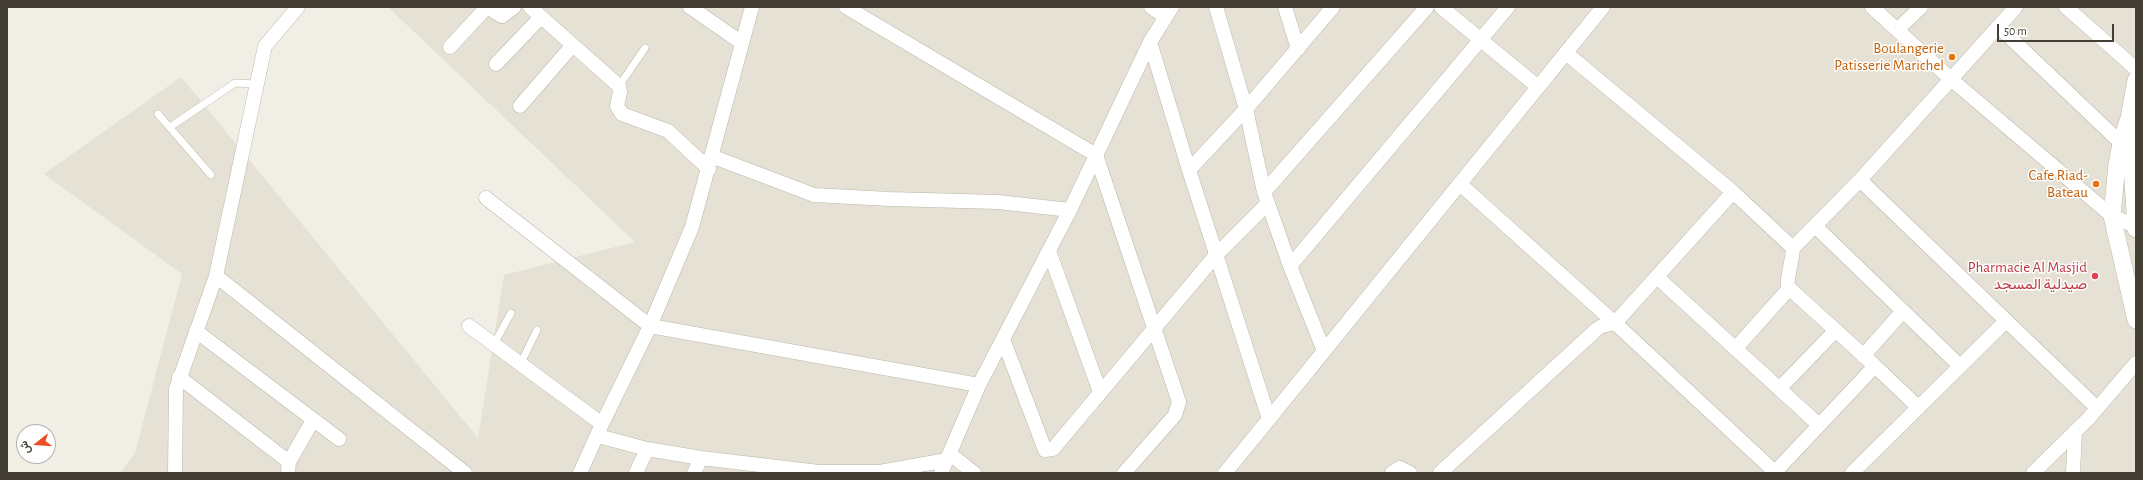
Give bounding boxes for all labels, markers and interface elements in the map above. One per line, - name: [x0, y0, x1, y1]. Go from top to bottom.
- scale bar: [1999, 16, 2116, 42]
- text: 50 m: [2004, 25, 2027, 37]
- place label: Boulangerie Patisserie Marichel: [1834, 39, 1944, 74]
- marker: Boulangerie Patisserie Marichel: [1947, 52, 1957, 62]
- place label: Cafe Riad- Bateau: [2029, 166, 2088, 201]
- marker: Cafe Riad- Bateau: [2091, 179, 2101, 189]
- place label: Pharmacie Al Masjid صيدلية المسجد: [1968, 258, 2087, 293]
- marker: Pharmacie Al Masjid صيدلية المسجد: [2090, 271, 2100, 281]
- north arrow: [16, 424, 56, 464]
- text: ش: [18, 439, 32, 455]

